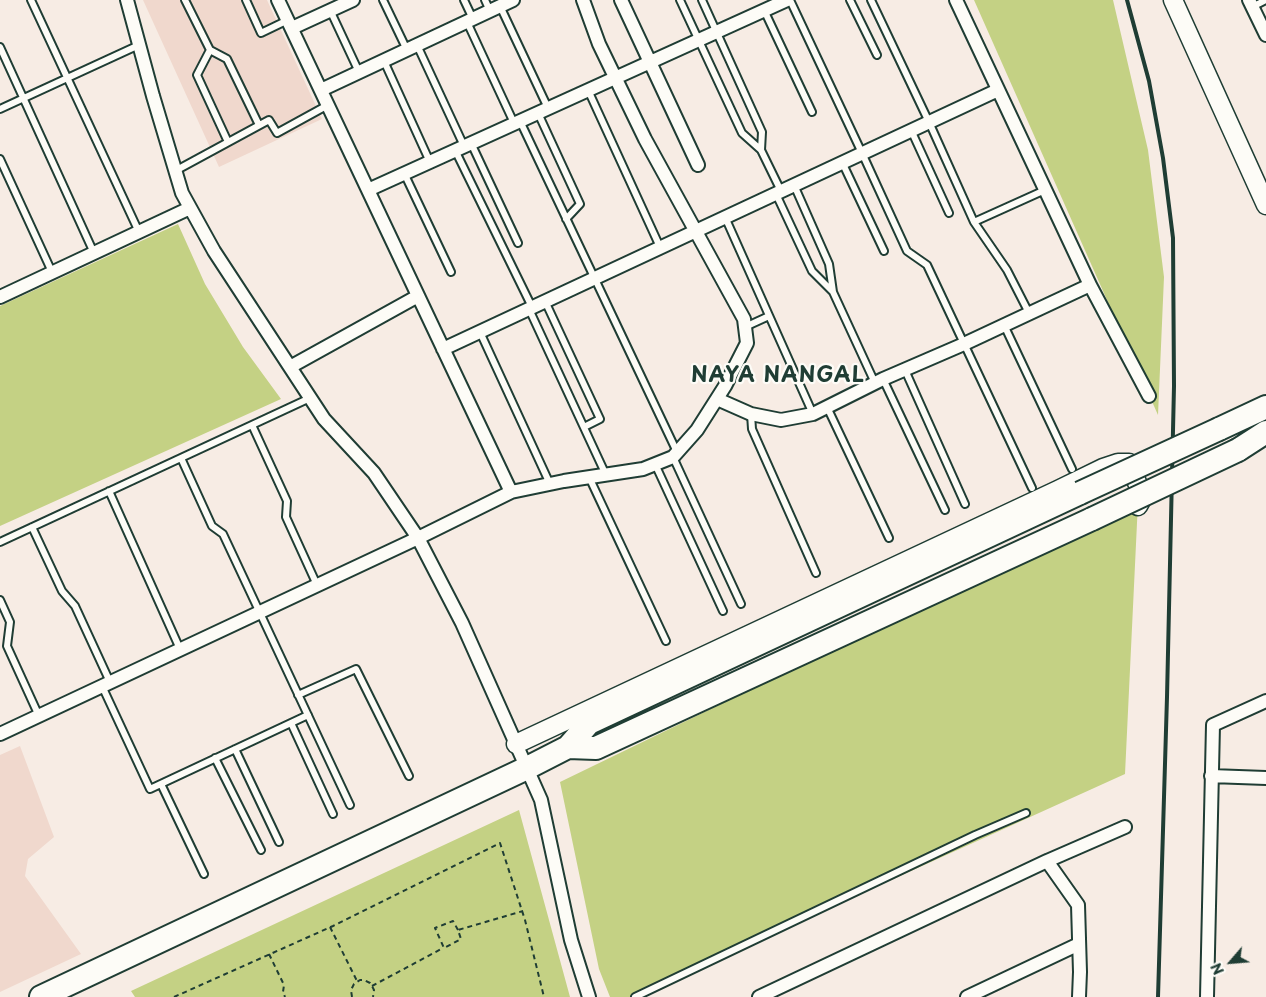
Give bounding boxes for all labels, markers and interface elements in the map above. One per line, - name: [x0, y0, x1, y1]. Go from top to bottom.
- district label: NAYA NANGAL: [690, 363, 866, 389]
- north arrow: [1206, 937, 1256, 987]
- text: N: [1205, 959, 1229, 979]

